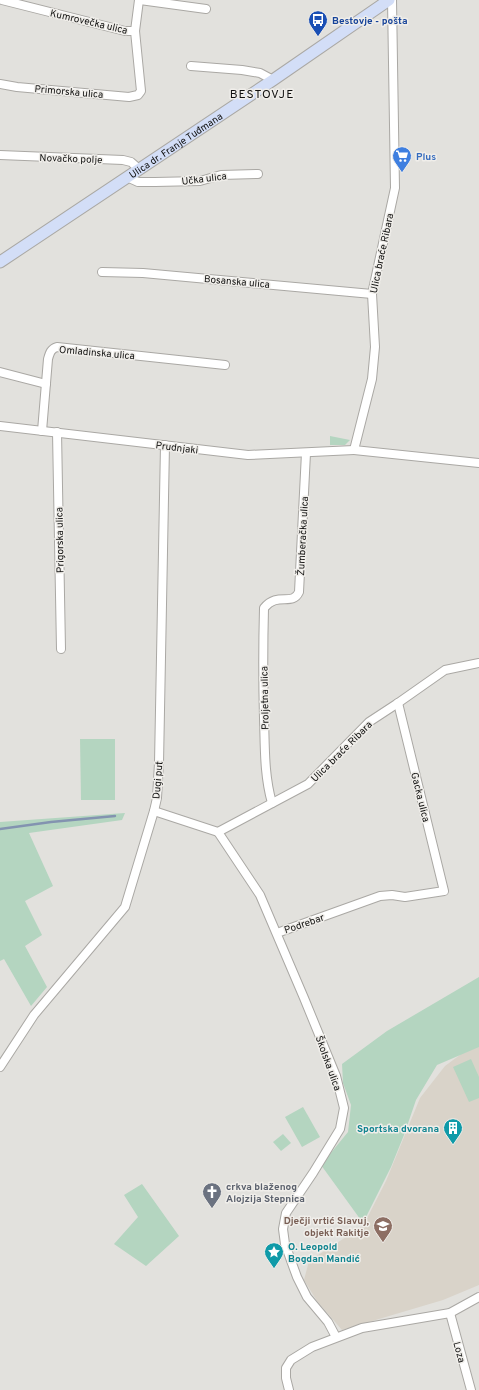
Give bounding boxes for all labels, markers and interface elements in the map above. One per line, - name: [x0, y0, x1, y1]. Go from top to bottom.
- street label: Kumrovečka ulica: [49, 7, 129, 38]
- bus stop icon: Bestovje - pošta: [307, 9, 329, 37]
- place label: Bestovje - pošta: [332, 15, 408, 28]
- street label: Primorska ulica: [34, 83, 104, 102]
- district label: BESTOVJE: [230, 87, 294, 103]
- street label: Ulica dr. Franje Tuđmana: [127, 110, 226, 182]
- supermarket icon: Plus: [391, 145, 413, 173]
- place label: Plus: [416, 151, 436, 164]
- street label: Novačko polje: [39, 152, 103, 167]
- street label: Učka ulica: [181, 170, 228, 189]
- street label: Ulica braće Ribara: [368, 212, 397, 294]
- street label: Bosanska ulica: [203, 273, 270, 292]
- street label: Omladinska ulica: [58, 344, 135, 363]
- street label: Prudnjaki: [155, 439, 199, 458]
- street label: Žumberačka ulica: [295, 496, 312, 576]
- street label: Prigorska ulica: [53, 507, 68, 573]
- street label: Proljetna ulica: [258, 666, 273, 730]
- street label: Ulica braće Ribara: [309, 719, 375, 785]
- street label: Dugi put: [150, 760, 167, 800]
- street label: Gacka ulica: [407, 771, 432, 824]
- street label: Podrebar: [283, 911, 326, 937]
- street label: Školska ulica: [312, 1034, 344, 1093]
- building icon: Sportska dvorana: [442, 1117, 464, 1145]
- place label: Sportska dvorana: [357, 1123, 439, 1136]
- church icon: crkva blaženog Alojzija Stepnica: [201, 1181, 223, 1209]
- place label: crkva blaženog Alojzija Stepnica: [226, 1181, 305, 1206]
- place label: Dječji vrtić Slavuj, objekt Rakitje: [284, 1215, 370, 1240]
- school or university icon: Dječji vrtić Slavuj, objekt Rakitje: [372, 1215, 394, 1243]
- place icon: O. Leopold Bogdan Mandić: [263, 1241, 285, 1269]
- place label: O. Leopold Bogdan Mandić: [288, 1241, 360, 1266]
- street label: Loza: [450, 1340, 468, 1364]

